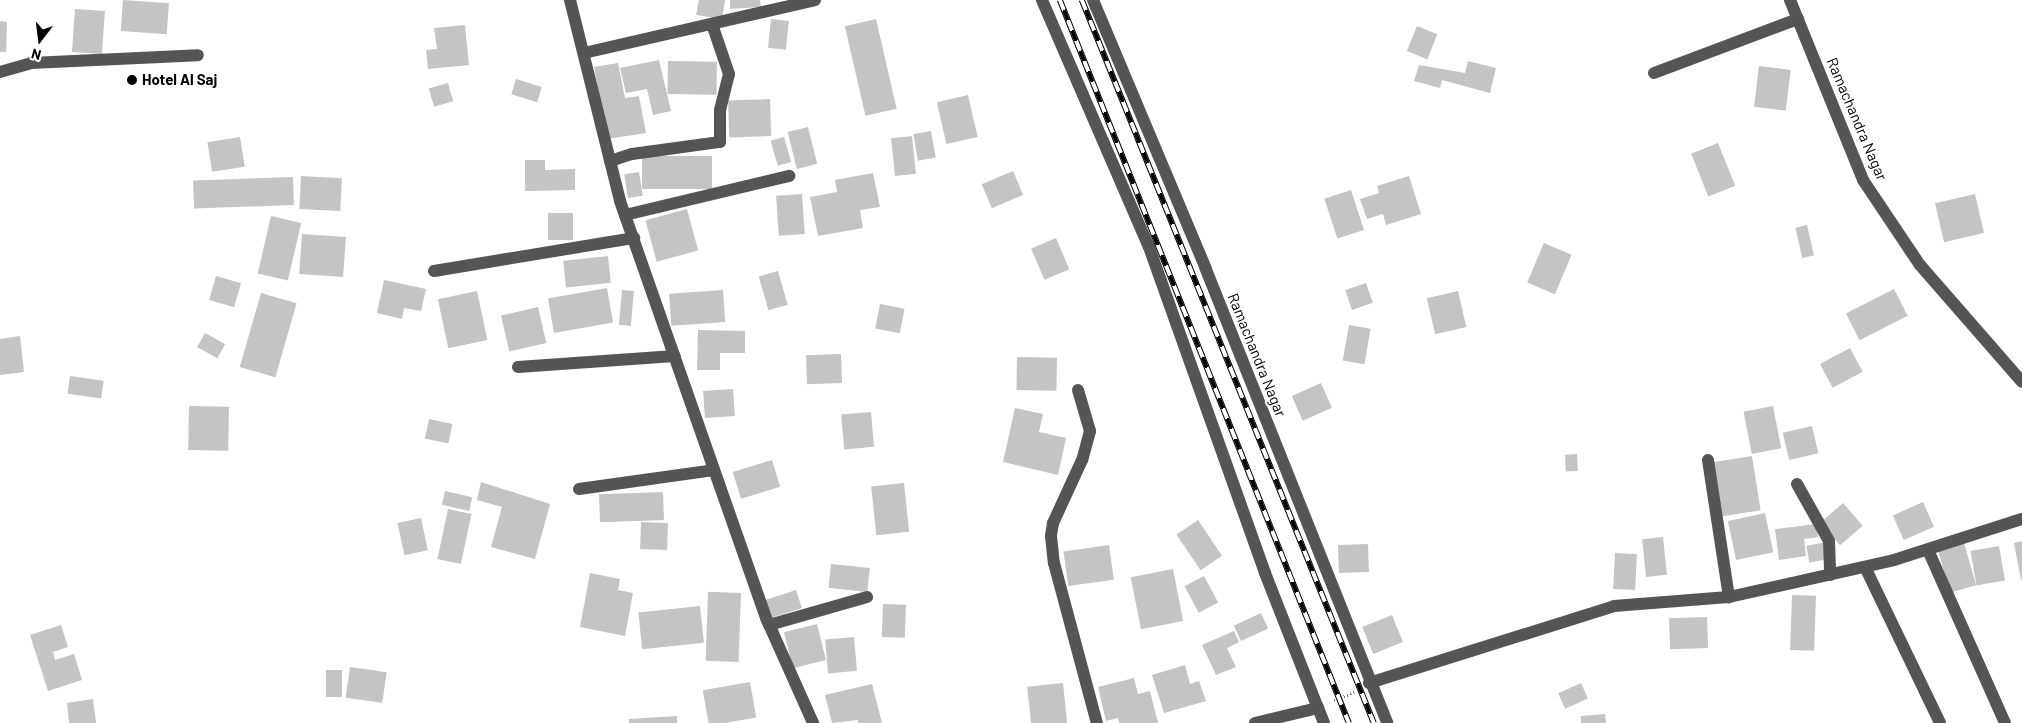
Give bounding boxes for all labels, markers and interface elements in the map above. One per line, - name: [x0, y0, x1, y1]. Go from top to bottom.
- north arrow: [15, 15, 65, 65]
- text: N: [29, 46, 43, 64]
- street label: Ramachandra Nagar: [1823, 55, 1891, 183]
- place label: Hotel Al Saj: [142, 71, 217, 89]
- marker: Hotel Al Saj: [126, 74, 138, 86]
- street label: Ramachandra Nagar: [1224, 291, 1290, 419]

